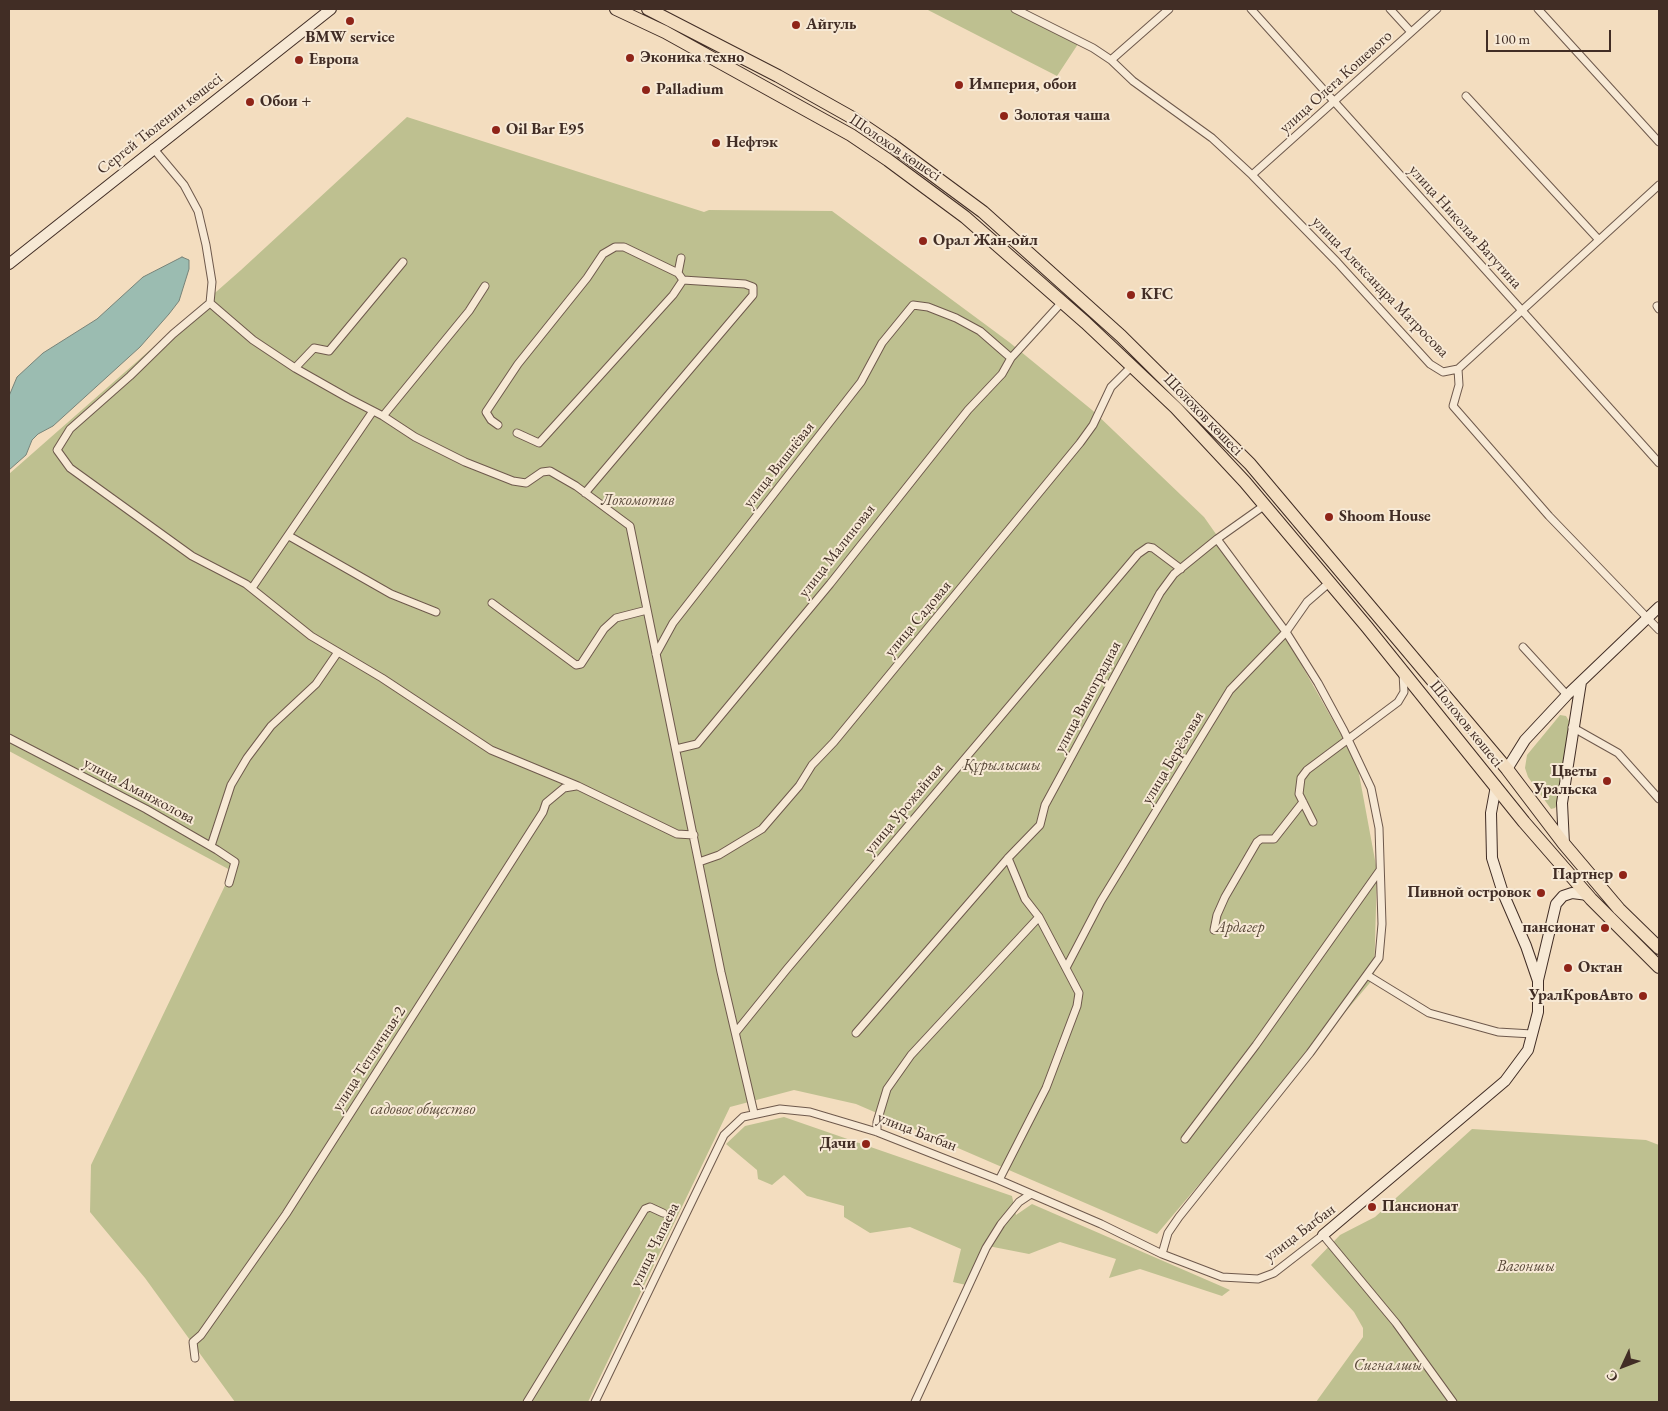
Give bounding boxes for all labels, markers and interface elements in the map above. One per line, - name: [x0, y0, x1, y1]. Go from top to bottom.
- marker: BMW service: [344, 15, 356, 27]
- place label: Айгуль: [806, 15, 857, 35]
- marker: Айгуль: [790, 19, 802, 31]
- scale bar: [1488, 20, 1613, 52]
- street label: улица Олега Кошевого: [1276, 26, 1396, 138]
- place label: BMW service: [305, 28, 395, 48]
- text: 100 m: [1494, 29, 1530, 48]
- place label: Эконика техно: [640, 48, 744, 68]
- place label: Европа: [309, 50, 359, 70]
- marker: Эконика техно: [624, 52, 636, 64]
- marker: Европа: [293, 54, 305, 66]
- street label: Сергей Тюленин көшесі: [93, 69, 227, 179]
- place label: Империя, обои: [969, 75, 1077, 95]
- marker: Империя, обои: [953, 79, 965, 91]
- place label: Palladium: [656, 80, 724, 100]
- marker: Palladium: [640, 84, 652, 96]
- place label: Обои +: [260, 92, 311, 112]
- marker: Обои +: [244, 96, 256, 108]
- place label: Золотая чаша: [1014, 106, 1110, 126]
- street label: Шолохов көшесі: [846, 110, 944, 186]
- marker: Золотая чаша: [998, 110, 1010, 122]
- place label: Oil Bar E95: [506, 120, 585, 140]
- marker: Oil Bar E95: [490, 124, 502, 136]
- place label: Нефтэк: [726, 133, 778, 153]
- marker: Нефтэк: [710, 137, 722, 149]
- street label: улица Николая Ватутина: [1404, 161, 1526, 293]
- street label: улица Александра Матросова: [1307, 212, 1453, 362]
- place label: Орал Жан-ойл: [933, 231, 1038, 251]
- marker: Орал Жан-ойл: [917, 235, 929, 247]
- place label: KFC: [1141, 285, 1173, 305]
- marker: KFC: [1125, 289, 1137, 301]
- street label: Шолохов көшесі: [1159, 370, 1247, 460]
- street label: улица Вишнёвая: [739, 418, 819, 512]
- park label: Локомотив: [601, 491, 675, 511]
- street label: улица Малиновая: [794, 500, 880, 602]
- place label: Shoom House: [1339, 507, 1431, 527]
- marker: Shoom House: [1323, 511, 1335, 523]
- street label: улица Садовая: [880, 577, 956, 661]
- street label: улица Виноградная: [1050, 638, 1126, 756]
- street label: Шолохов көшесі: [1425, 677, 1507, 771]
- street label: улица Берёзовая: [1138, 708, 1208, 808]
- street label: улица Аманжолова: [80, 754, 198, 828]
- park label: Құрылысшы: [963, 756, 1041, 776]
- street label: улица Урожайная: [860, 760, 948, 858]
- place label: Цветы Уральска: [1533, 762, 1597, 800]
- marker: Цветы Уральска: [1601, 775, 1613, 787]
- place label: Партнер: [1553, 865, 1613, 885]
- marker: Партнер: [1617, 869, 1629, 881]
- place label: Пивной островок: [1407, 883, 1531, 903]
- marker: Пивной островок: [1535, 887, 1547, 899]
- park label: Ардагер: [1215, 918, 1265, 938]
- place label: пансионат: [1522, 918, 1595, 938]
- marker: пансионат: [1599, 922, 1611, 934]
- place label: Октан: [1578, 958, 1622, 978]
- marker: Октан: [1562, 962, 1574, 974]
- place label: УралКровАвто: [1529, 986, 1633, 1006]
- marker: УралКровАвто: [1637, 990, 1649, 1002]
- street label: улица Тепличная-2: [328, 1003, 410, 1115]
- park label: садовое общество: [371, 1100, 475, 1120]
- street label: улица Багбан: [874, 1108, 960, 1156]
- place label: Дачи: [820, 1134, 856, 1154]
- marker: Дачи: [860, 1138, 872, 1150]
- place label: Пансионат: [1382, 1197, 1458, 1217]
- street label: улица Чапаева: [626, 1200, 684, 1290]
- street label: улица Багбан: [1261, 1200, 1339, 1266]
- marker: Пансионат: [1366, 1201, 1378, 1213]
- park label: Вагоншы: [1497, 1257, 1555, 1277]
- north arrow: [1598, 1341, 1648, 1391]
- park label: Сигналшы: [1354, 1356, 1422, 1376]
- text: С: [1602, 1366, 1622, 1386]

